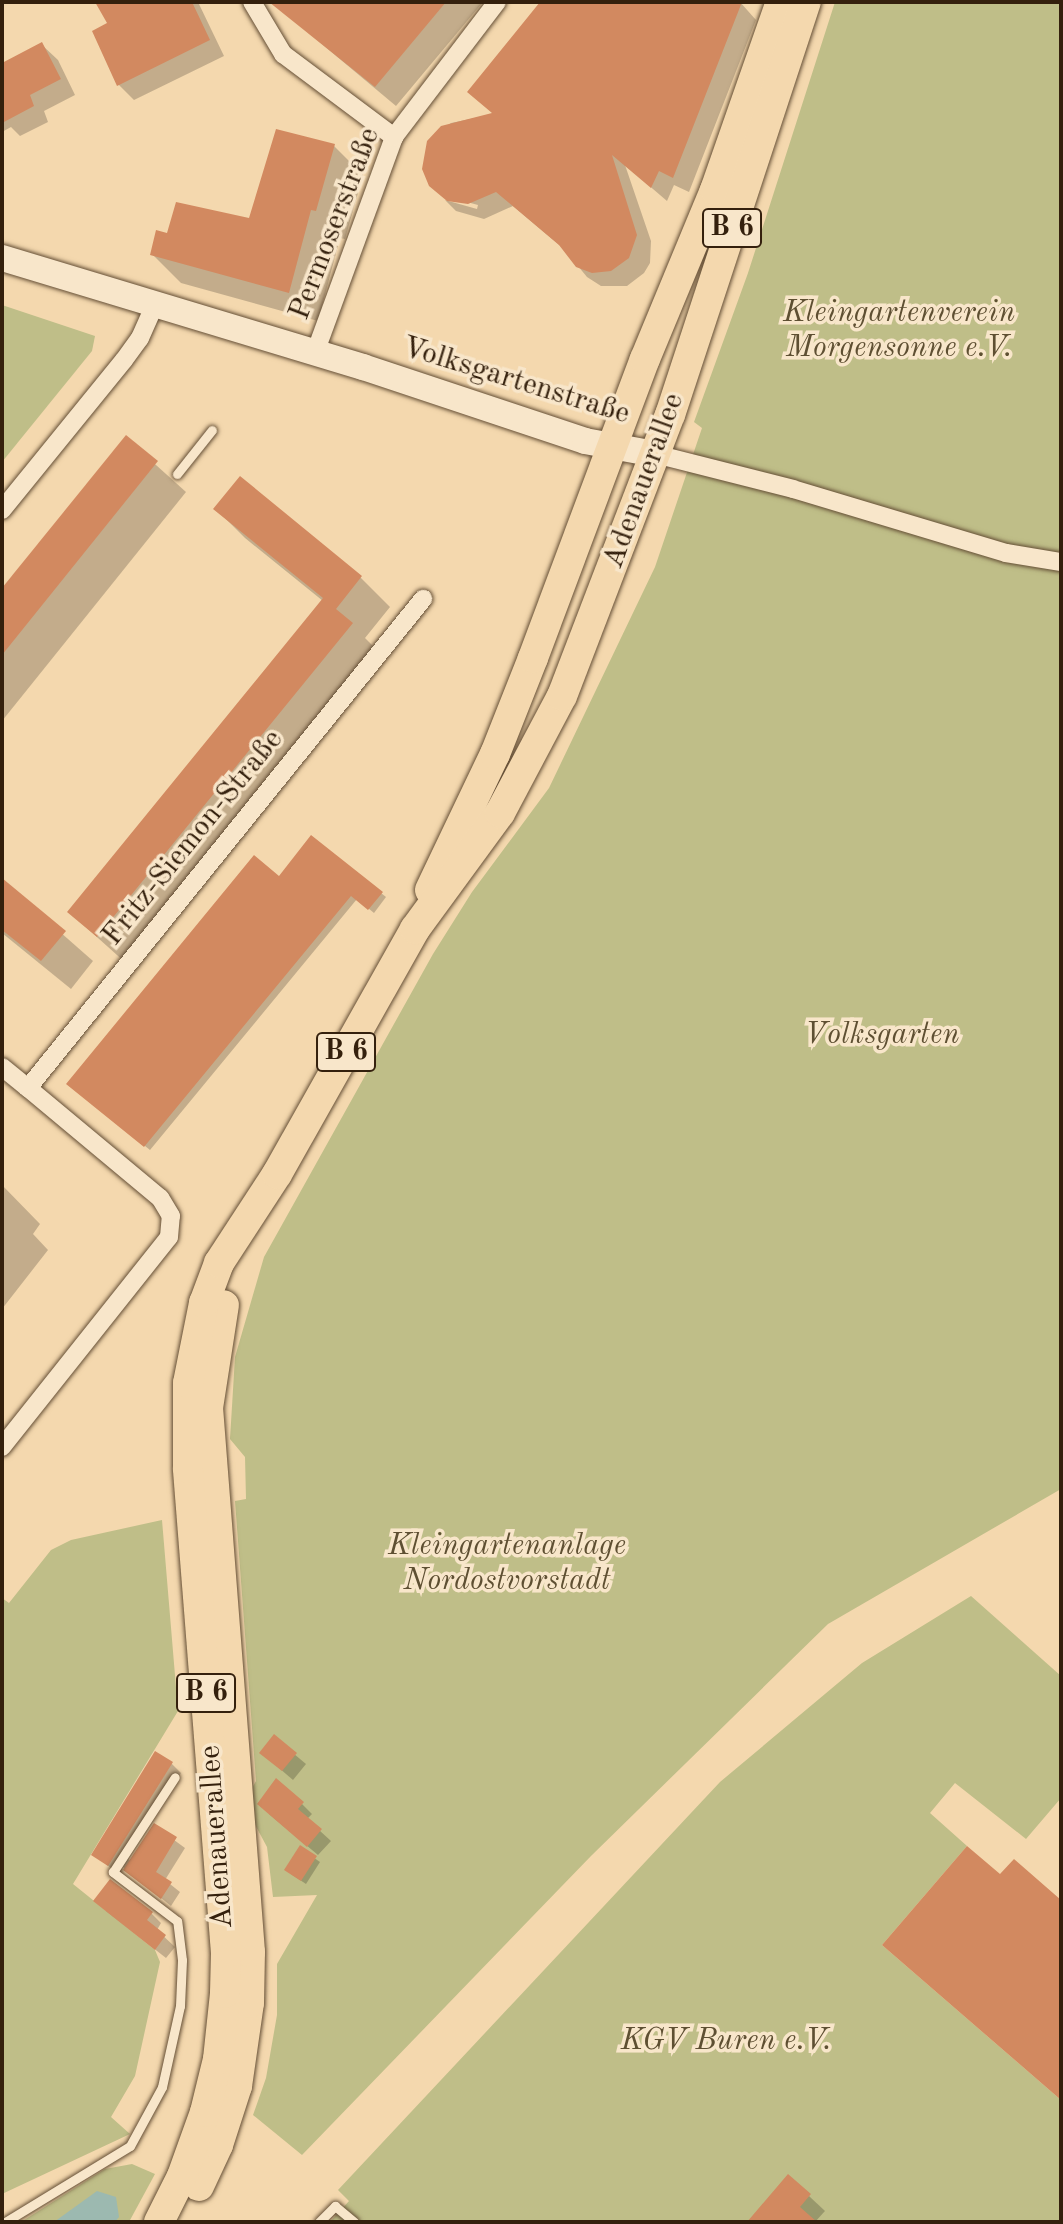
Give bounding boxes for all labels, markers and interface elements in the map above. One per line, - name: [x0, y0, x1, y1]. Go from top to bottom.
- street label: Permoserstraße: [282, 123, 388, 325]
- road number: B 6: [702, 204, 762, 252]
- park label: Kleingartenverein Morgensonne e.V.: [783, 295, 1015, 366]
- street label: Volksgartenstraße: [398, 329, 634, 433]
- street label: Adenauerallee: [596, 388, 692, 574]
- street label: Fritz-Siemon-Straße: [95, 723, 291, 953]
- park label: Volksgarten: [805, 1017, 959, 1053]
- road number: B 6: [316, 1028, 376, 1076]
- park label: Kleingartenanlage Nordostvorstadt: [388, 1528, 626, 1598]
- road number: B 6: [176, 1669, 236, 1717]
- street label: Adenauerallee: [193, 1744, 241, 1930]
- park label: KGV Buren e.V.: [621, 2023, 831, 2059]

